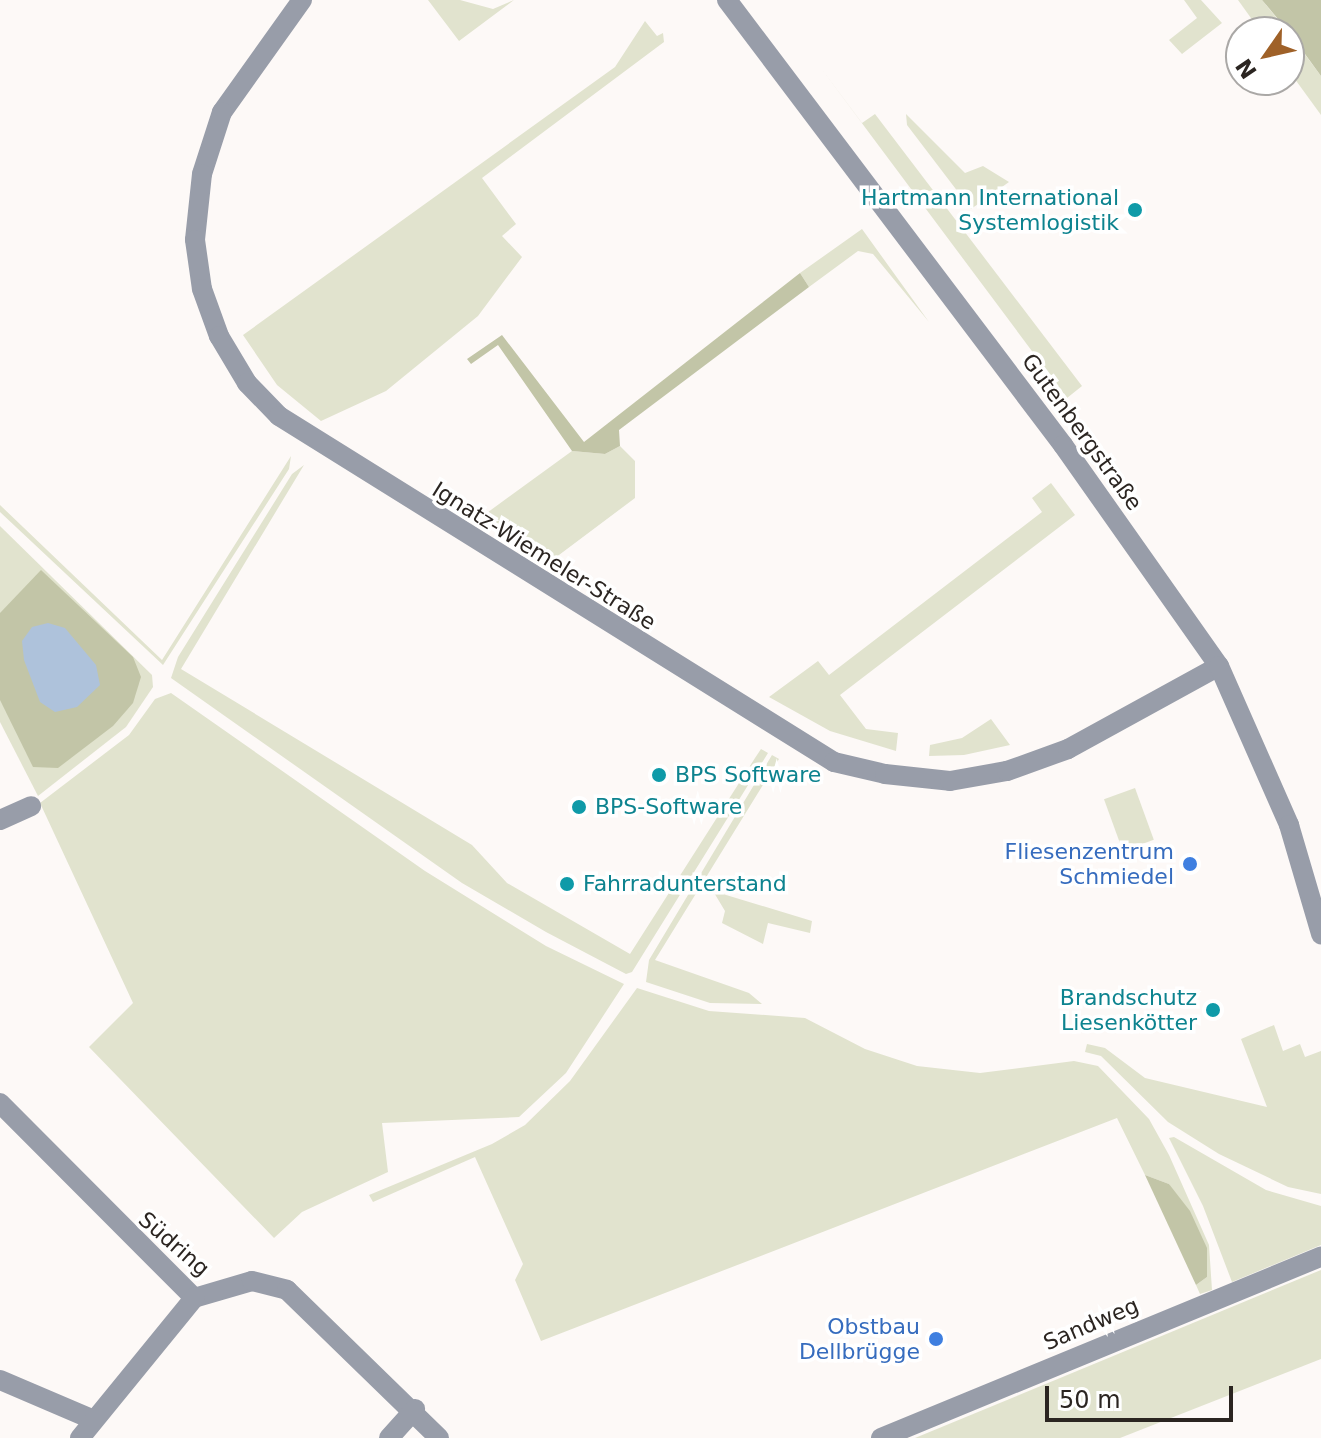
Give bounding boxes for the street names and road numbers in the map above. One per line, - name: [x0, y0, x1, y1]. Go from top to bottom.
- street label: Gutenbergstraße: [1016, 349, 1148, 515]
- street label: Ignatz-Wiemeler-Straße: [427, 476, 661, 636]
- street label: Südring: [133, 1206, 215, 1282]
- street label: Sandweg: [1039, 1292, 1143, 1356]

